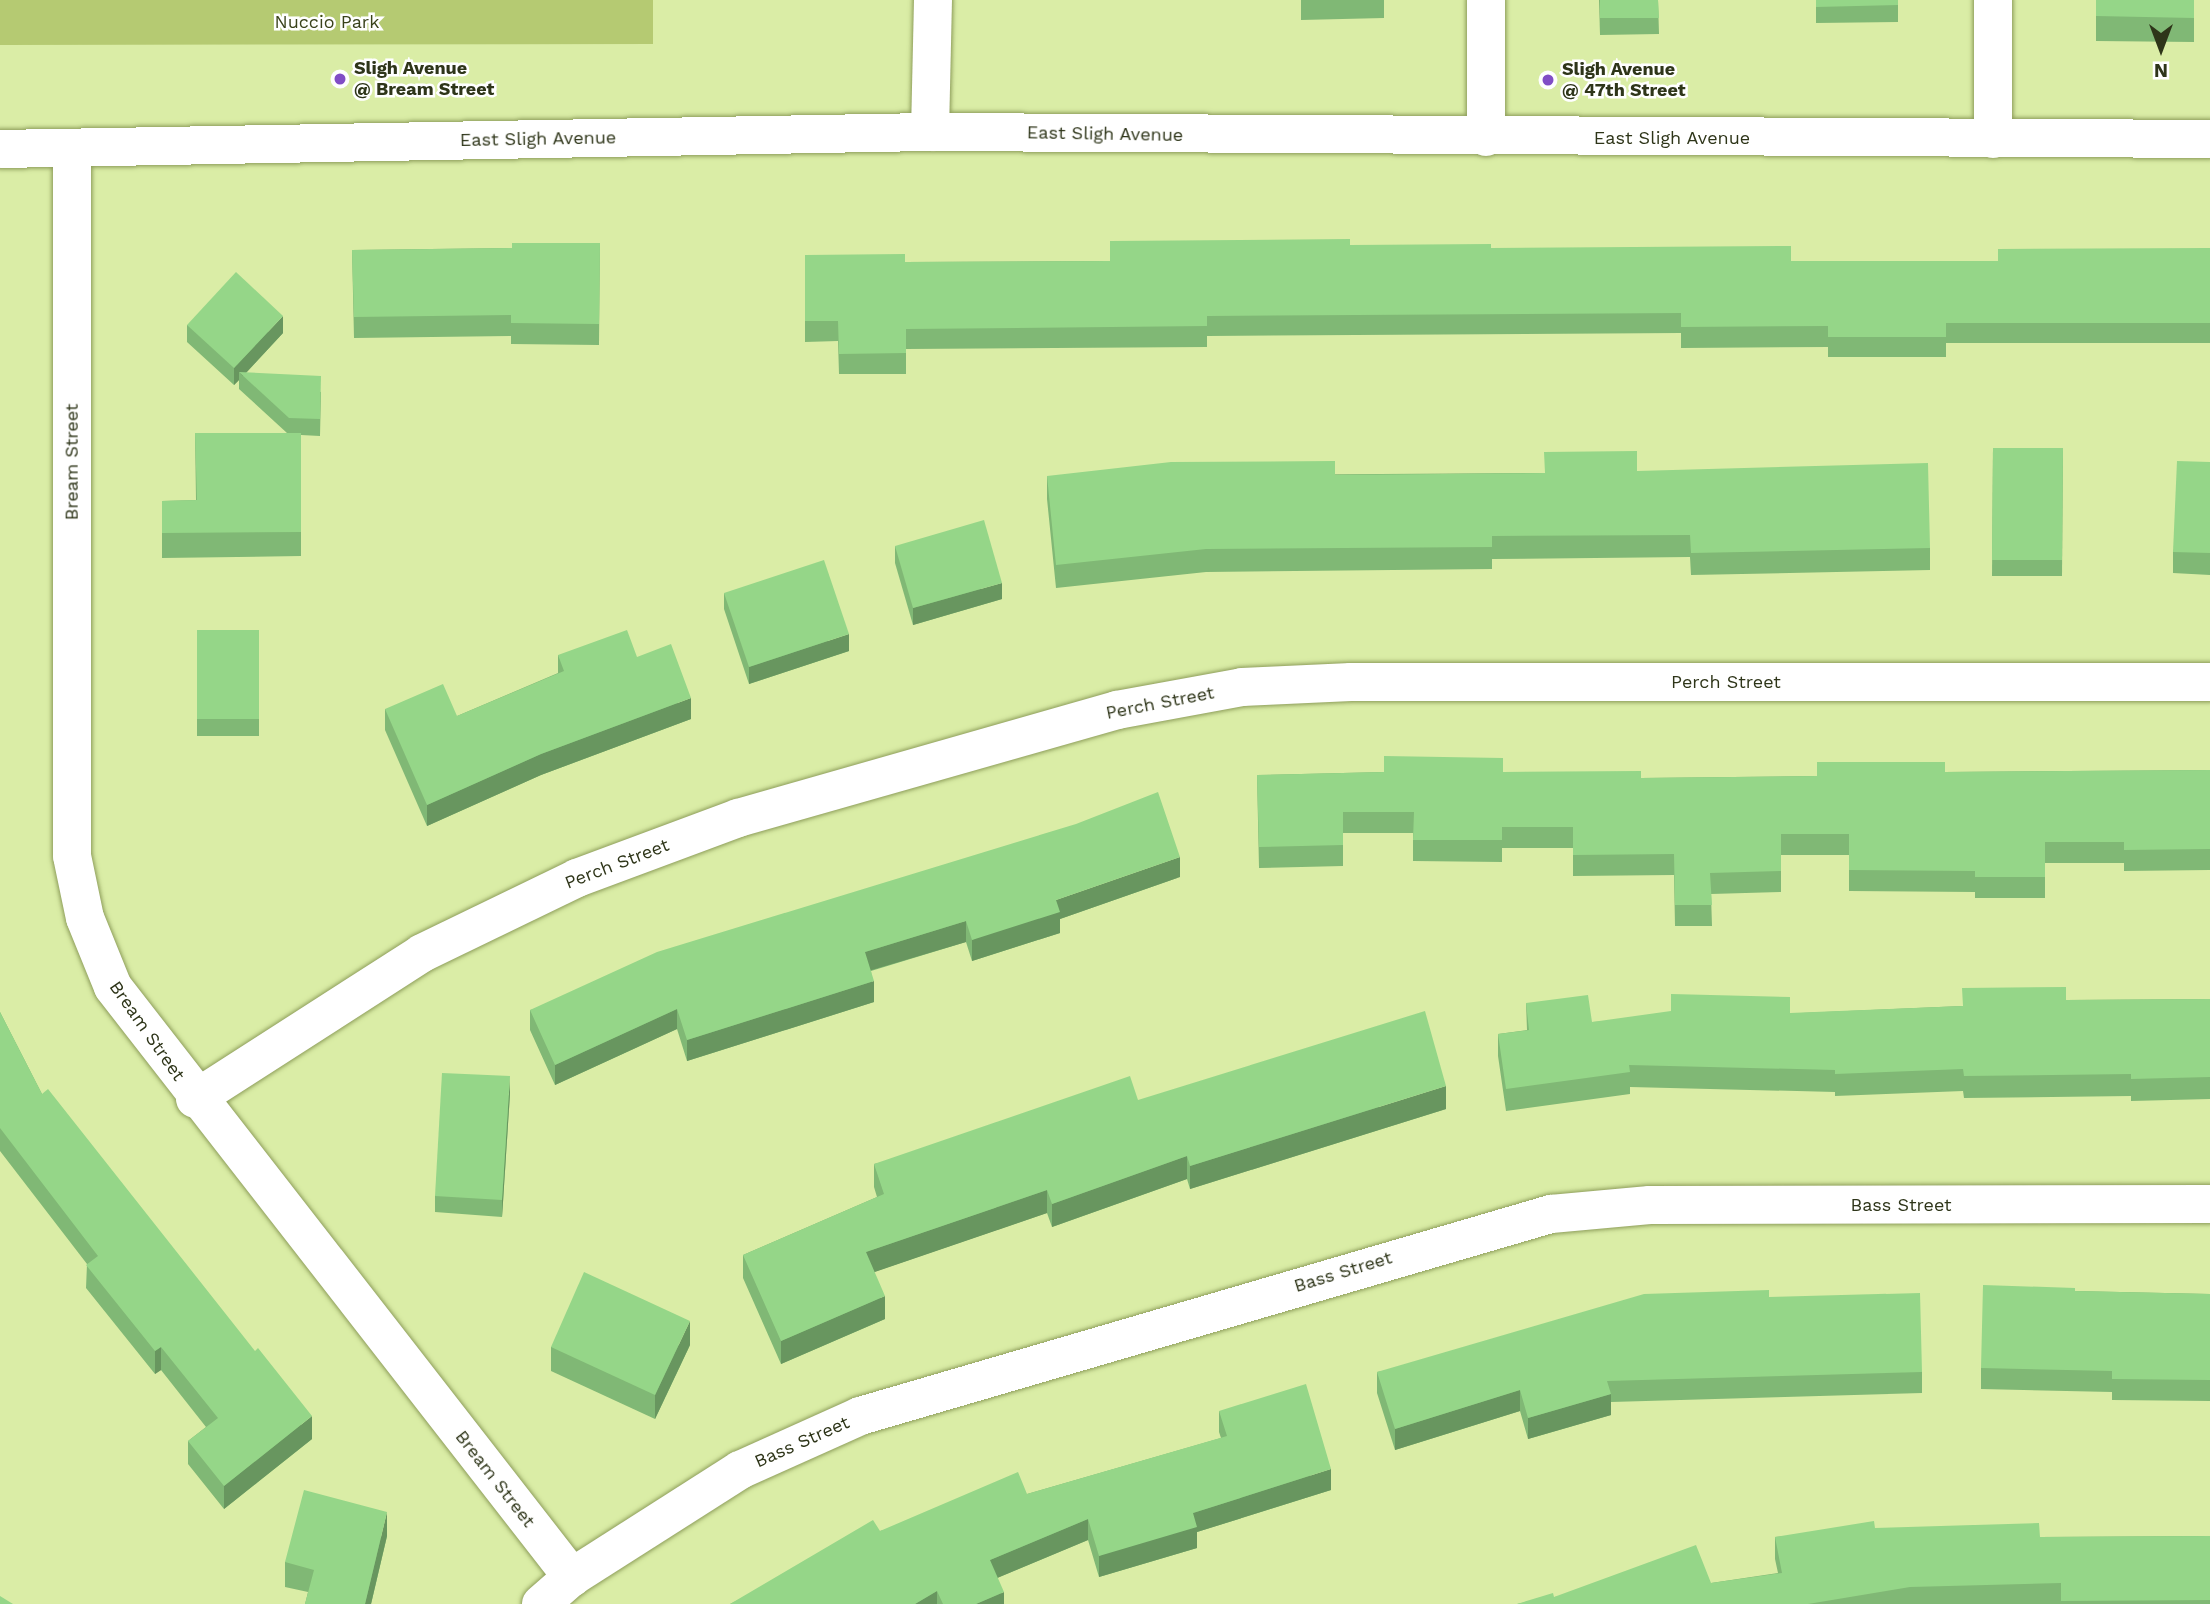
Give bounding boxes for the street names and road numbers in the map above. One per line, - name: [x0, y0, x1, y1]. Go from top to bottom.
- street label: East Sligh Avenue: [1026, 122, 1184, 146]
- street label: East Sligh Avenue: [459, 127, 617, 151]
- street label: East Sligh Avenue: [1593, 127, 1751, 149]
- street label: Bream Street: [61, 404, 83, 520]
- street label: Perch Street: [1671, 671, 1781, 693]
- street label: Perch Street: [1104, 682, 1216, 724]
- street label: Perch Street: [562, 834, 672, 894]
- street label: Bream Street: [105, 977, 189, 1085]
- street label: Bass Street: [1850, 1194, 1952, 1216]
- street label: Bass Street: [1291, 1247, 1395, 1297]
- street label: Bass Street: [751, 1412, 853, 1472]
- street label: Bream Street: [451, 1426, 539, 1532]

